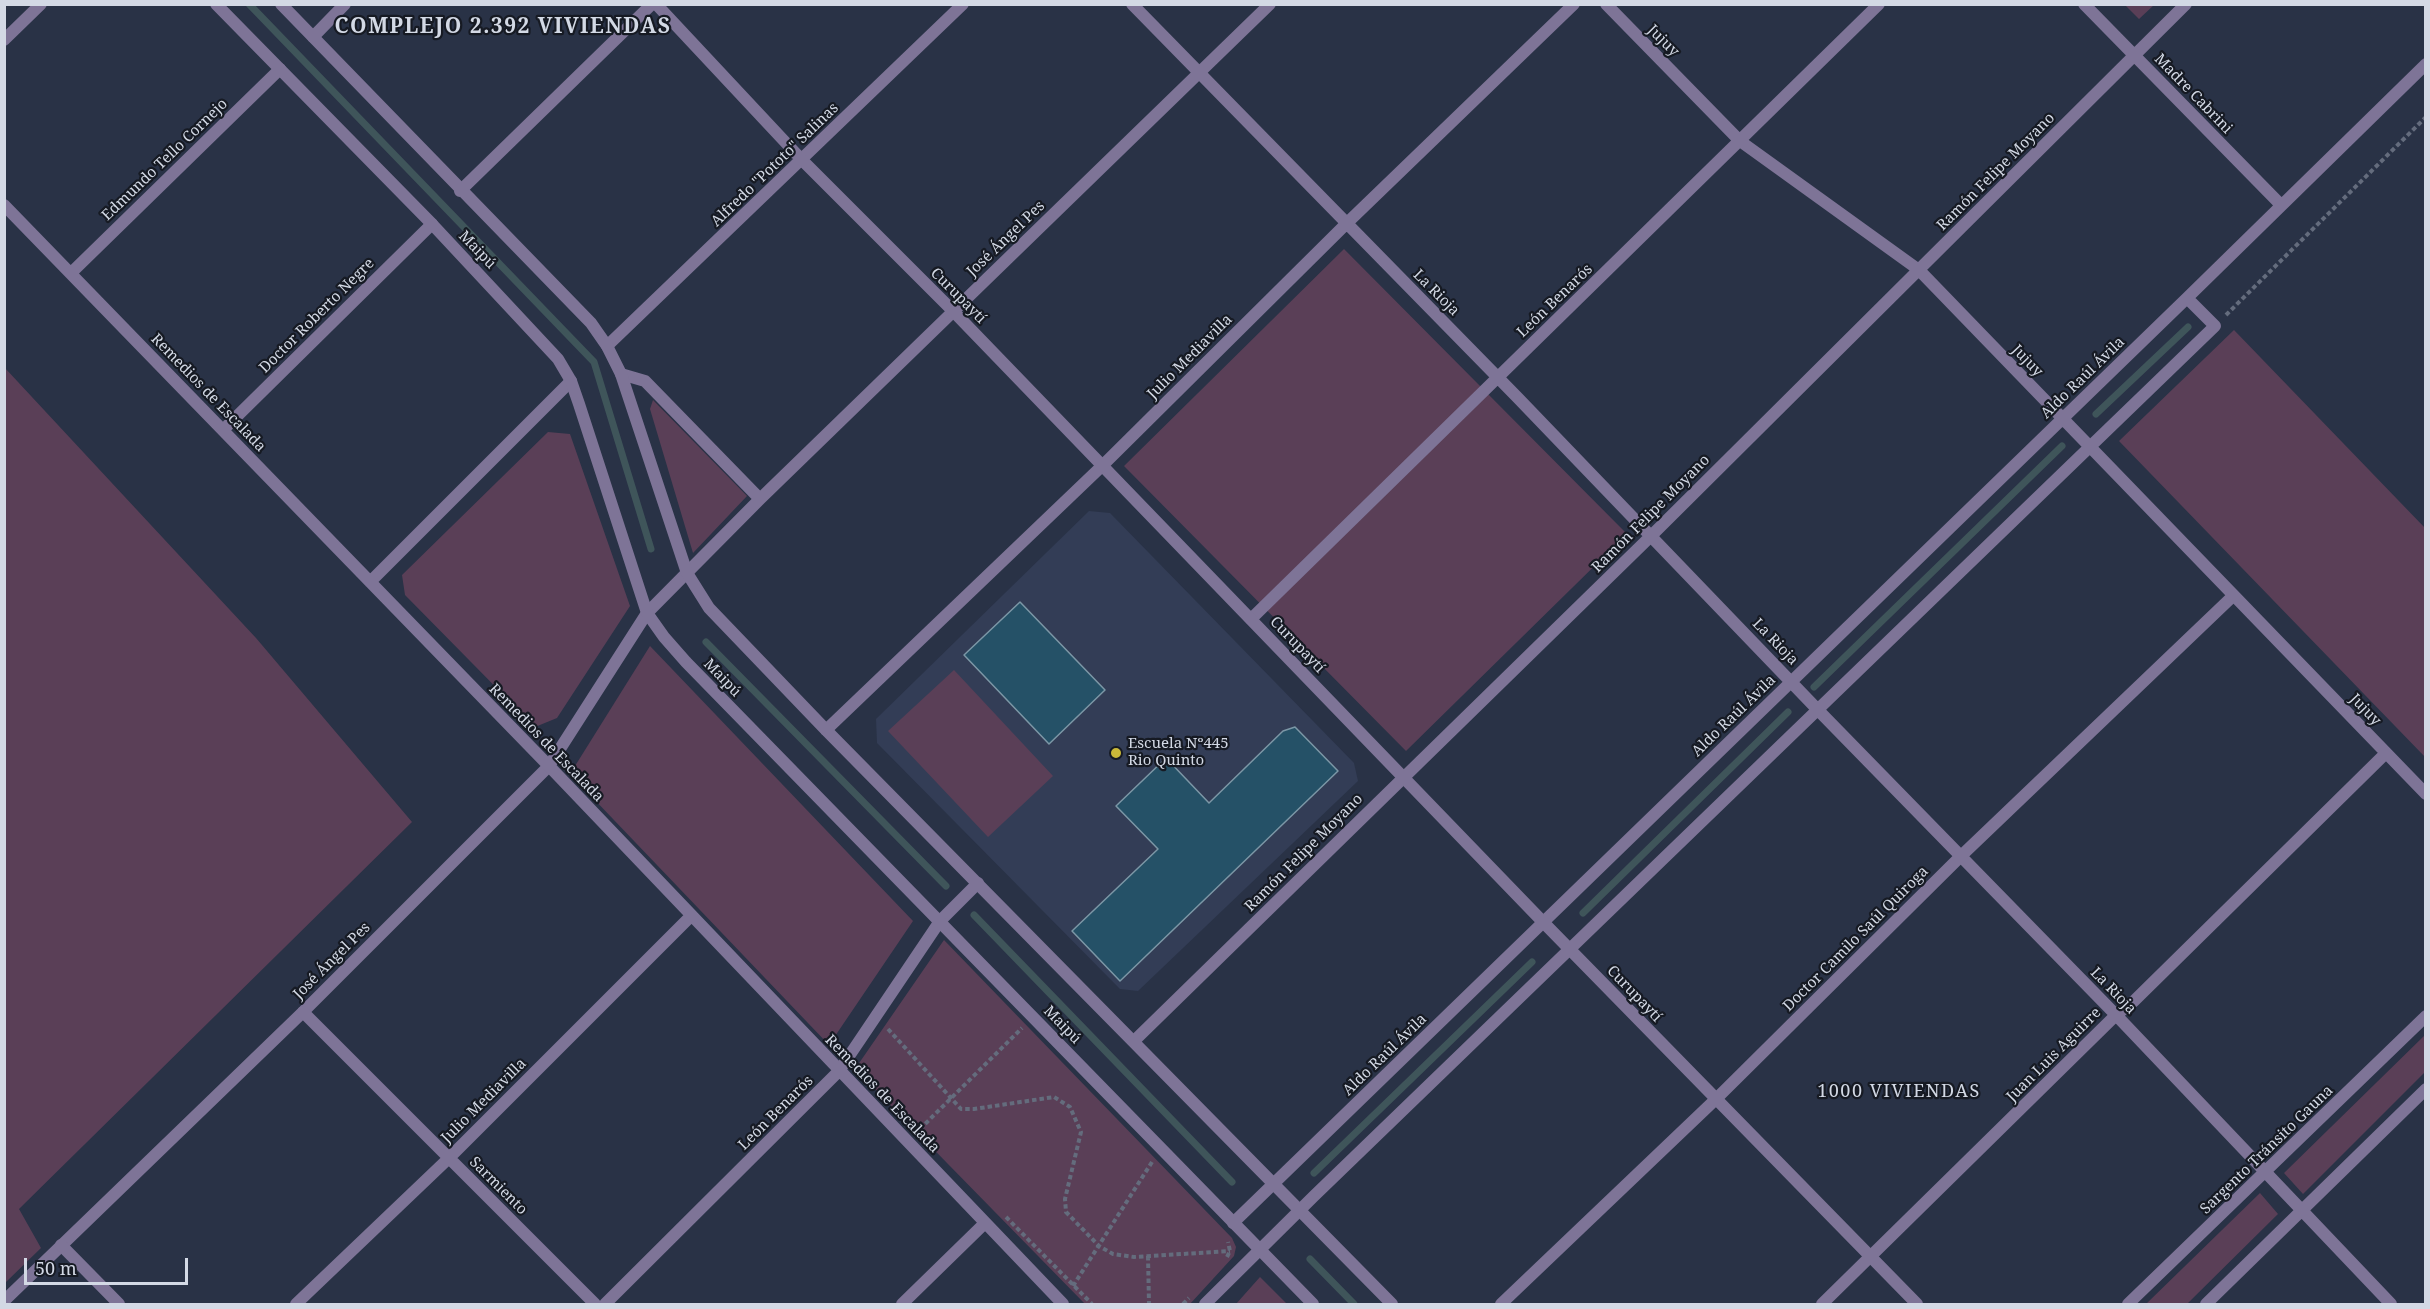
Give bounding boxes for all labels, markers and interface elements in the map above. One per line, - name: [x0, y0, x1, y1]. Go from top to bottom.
- district label: COMPLEJO 2.392 VIVIENDAS: [335, 14, 671, 40]
- street label: Jujuy: [1643, 21, 1683, 61]
- street label: Madre Cabrini: [2150, 50, 2236, 138]
- street label: Edmundo Tello Cornejo: [98, 95, 232, 225]
- street label: Alfredo "Pototo" Salinas: [708, 99, 842, 231]
- street label: Ramón Felipe Moyano: [1933, 109, 2059, 235]
- street label: José Ángel Pes: [963, 197, 1049, 281]
- street label: Maipú: [455, 227, 499, 273]
- street label: Doctor Roberto Negre: [256, 255, 378, 377]
- street label: León Benarós: [1513, 260, 1597, 342]
- street label: Curupaytí: [926, 264, 990, 328]
- street label: La Rioja: [1409, 266, 1463, 320]
- street label: Julio Mediavilla: [1144, 311, 1236, 403]
- street label: Remedios de Escalada: [147, 330, 269, 456]
- street label: Aldo Raúl Ávila: [2037, 333, 2129, 423]
- street label: Jujuy: [2008, 341, 2046, 381]
- street label: Ramón Felipe Moyano: [1588, 451, 1714, 577]
- street label: Curupaytí: [1266, 613, 1328, 677]
- street label: La Rioja: [1748, 615, 1802, 669]
- street label: Maipú: [700, 655, 744, 701]
- street label: Aldo Raúl Ávila: [1688, 671, 1780, 761]
- street label: Remedios de Escalada: [485, 680, 607, 806]
- street label: Jujuy: [2346, 690, 2384, 730]
- place label: Escuela Nº445 Rio Quinto: [1128, 735, 1229, 770]
- marker: Escuela Nº445 Rio Quinto: [1109, 746, 1123, 760]
- street label: Ramón Felipe Moyano: [1241, 790, 1367, 916]
- street label: Doctor Camilo Saúl Quiroga: [1780, 863, 1932, 1015]
- street label: José Ángel Pes: [290, 919, 374, 1003]
- street label: Curupaytí: [1603, 962, 1665, 1026]
- street label: La Rioja: [2086, 964, 2140, 1018]
- street label: Maipú: [1040, 1002, 1084, 1048]
- street label: Juan Luis Aguirre: [2003, 1004, 2105, 1106]
- street label: Aldo Raúl Ávila: [1339, 1010, 1431, 1100]
- street label: Remedios de Escalada: [821, 1031, 943, 1157]
- street label: Julio Mediavilla: [438, 1055, 530, 1147]
- street label: León Benarós: [735, 1072, 817, 1154]
- district label: 1000 VIVIENDAS: [1817, 1081, 1981, 1103]
- street label: Sargento Tránsito Gauna: [2197, 1082, 2337, 1218]
- street label: Sarmiento: [465, 1153, 531, 1219]
- scale bar: [27, 1246, 190, 1284]
- text: 50 m: [35, 1256, 77, 1280]

